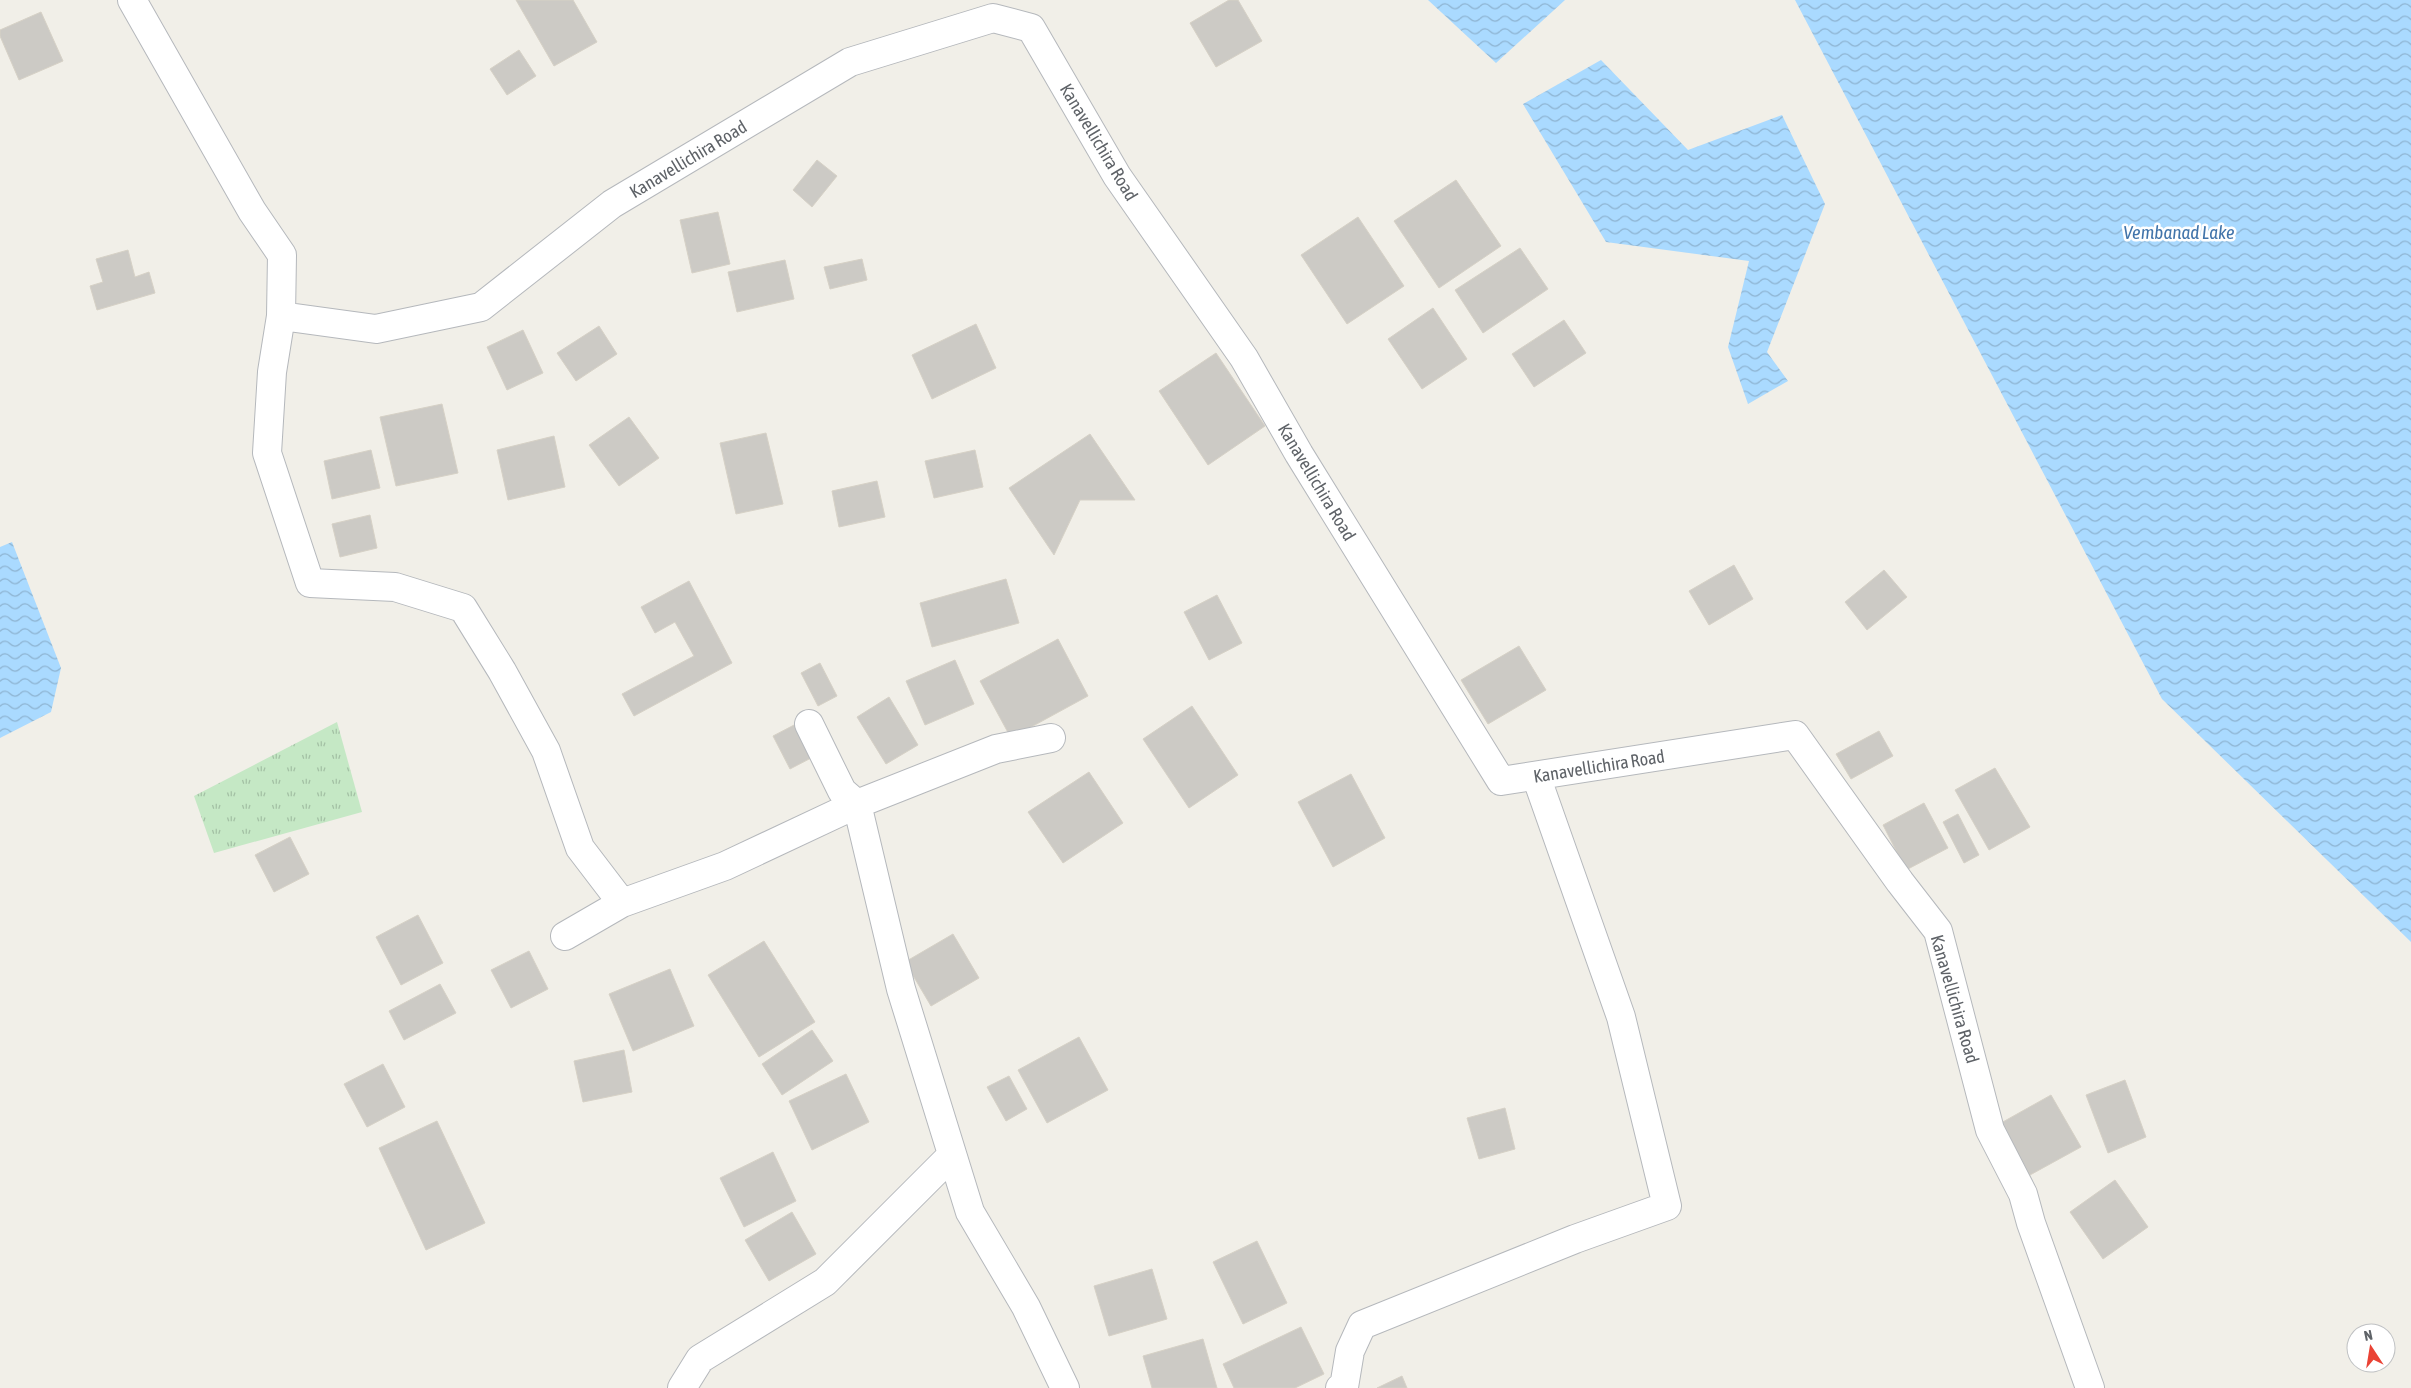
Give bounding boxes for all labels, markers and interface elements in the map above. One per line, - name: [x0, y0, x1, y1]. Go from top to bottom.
- street label: Kanavellichira Road: [1056, 80, 1142, 204]
- street label: Kanavellichira Road: [626, 116, 750, 202]
- water label: Vembanad Lake: [2123, 221, 2235, 243]
- street label: Kanavellichira Road: [1274, 420, 1360, 544]
- street label: Kanavellichira Road: [1532, 745, 1666, 787]
- street label: Kanavellichira Road: [1927, 932, 1983, 1066]
- north arrow: [2346, 1323, 2396, 1373]
- text: N: [2363, 1327, 2374, 1344]

